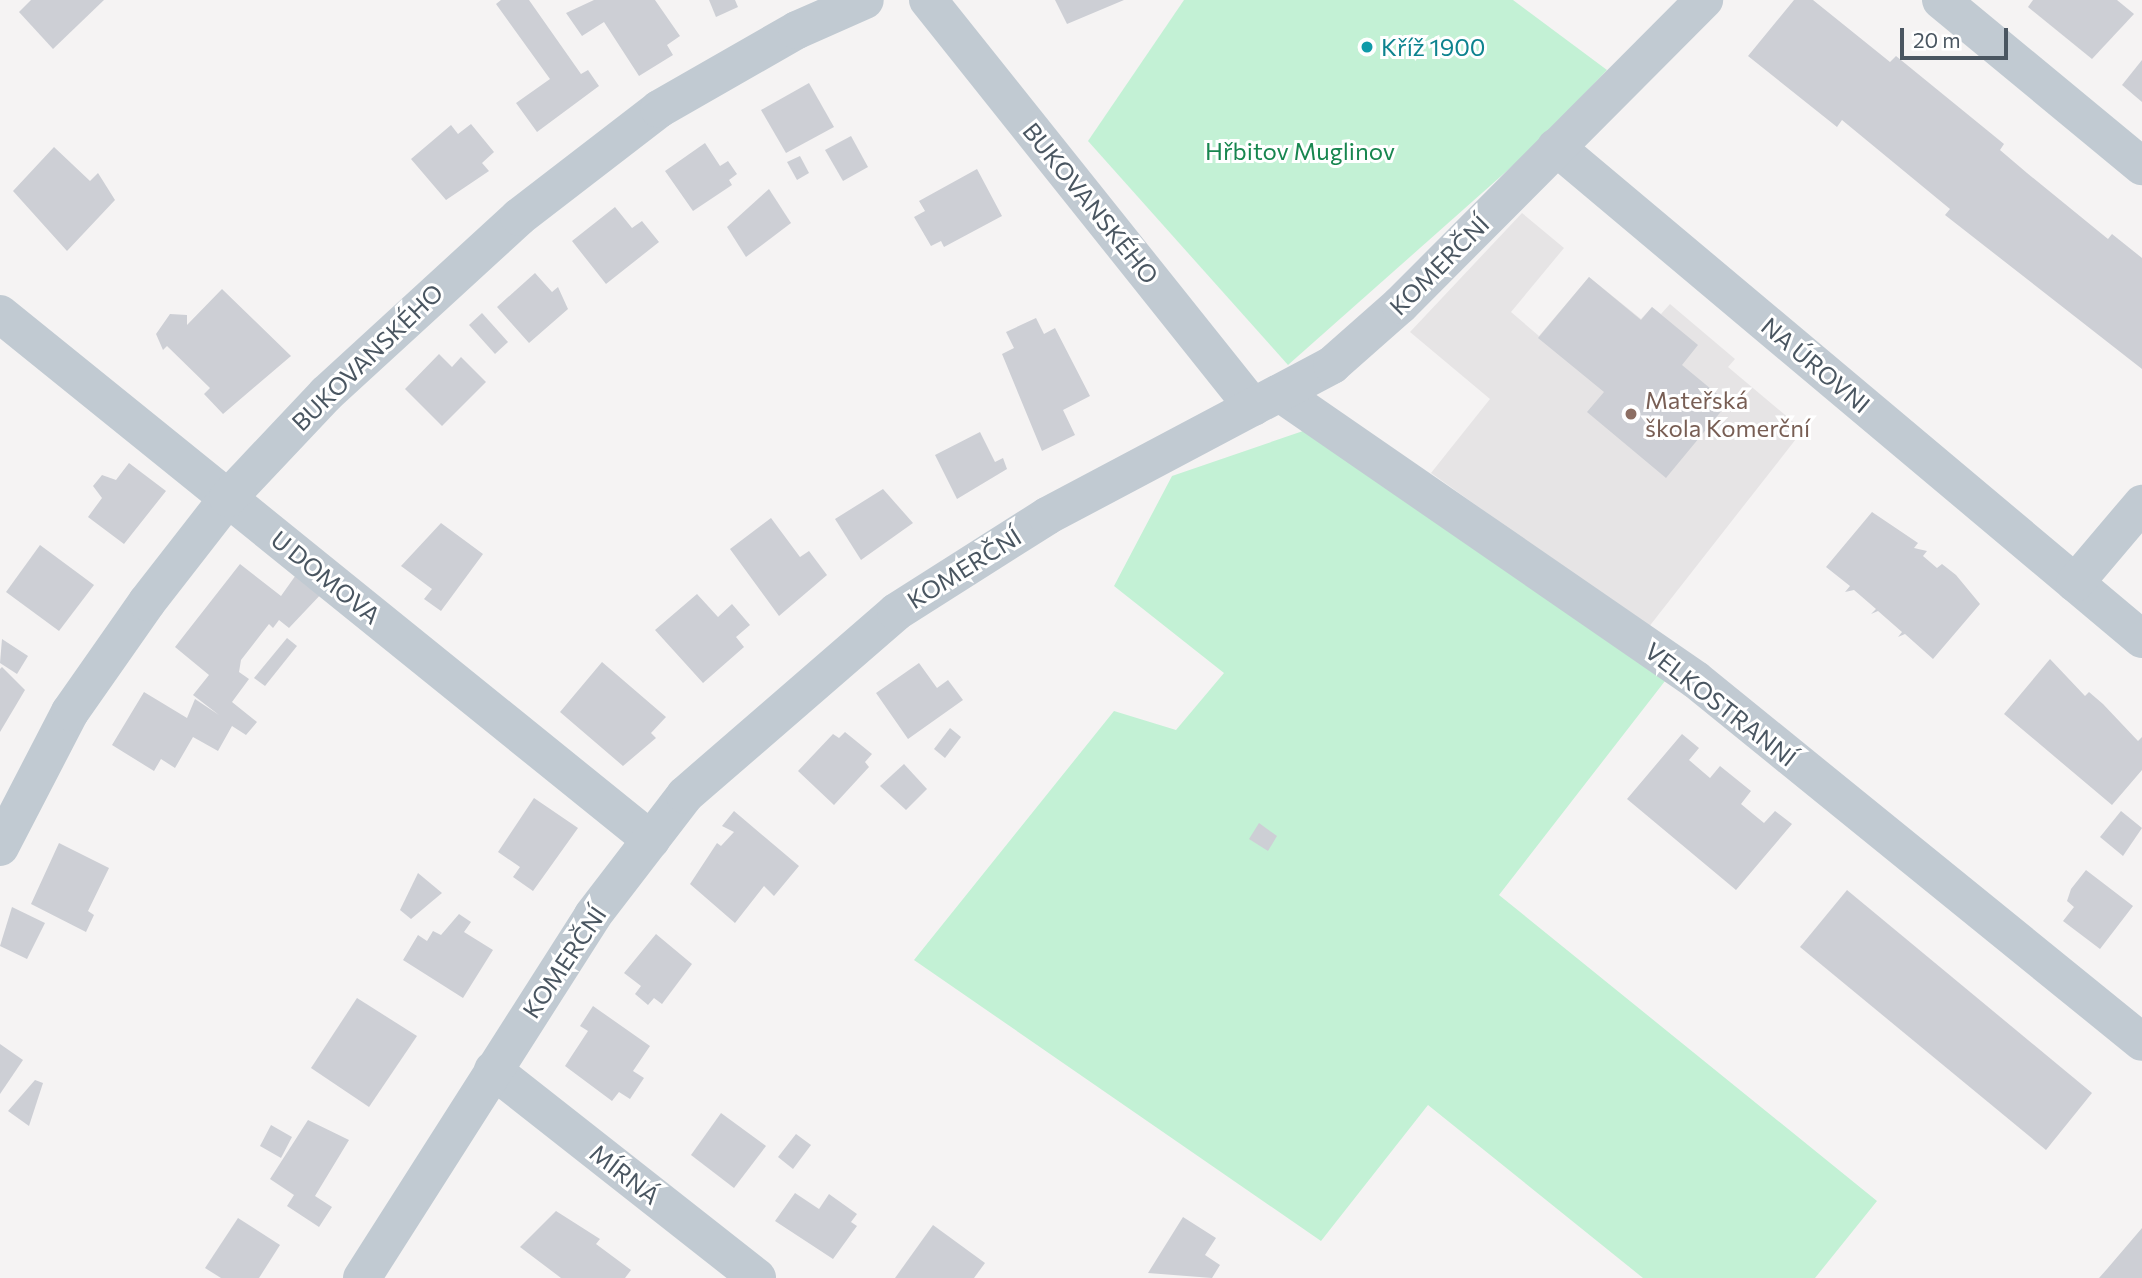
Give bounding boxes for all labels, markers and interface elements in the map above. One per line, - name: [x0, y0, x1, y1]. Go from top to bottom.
- scale bar: [1904, 14, 2012, 58]
- text: 20 m: [1913, 27, 1961, 52]
- place label: Kříž 1900: [1381, 33, 1486, 61]
- marker: Kříž 1900: [1359, 39, 1375, 55]
- street label: BUKOVANSKÉHO: [1017, 117, 1165, 289]
- park label: Hřbitov Muglinov: [1205, 137, 1395, 165]
- street label: KOMERČNÍ: [1383, 209, 1495, 321]
- street label: BUKOVANSKÉHO: [285, 278, 449, 436]
- street label: NA ÚROVNI: [1756, 311, 1876, 419]
- place label: Mateřská škola Komerční: [1645, 386, 1810, 442]
- marker: Mateřská škola Komerční: [1623, 406, 1639, 422]
- street label: KOMERČNÍ: [902, 522, 1026, 614]
- street label: U DOMOVA: [266, 524, 386, 630]
- street label: VELKOSTRANNÍ: [1640, 636, 1802, 772]
- street label: KOMERČNÍ: [516, 901, 612, 1023]
- street label: MÍRNÁ: [584, 1138, 666, 1210]

